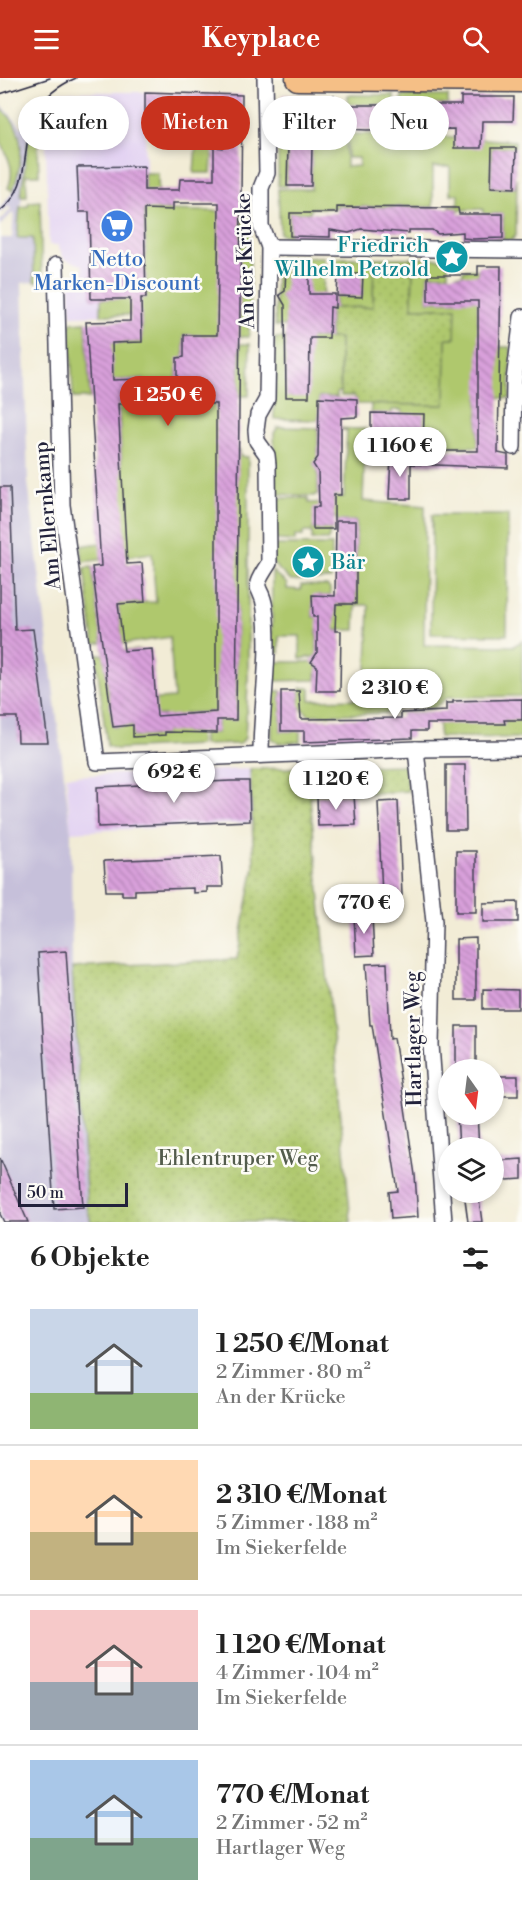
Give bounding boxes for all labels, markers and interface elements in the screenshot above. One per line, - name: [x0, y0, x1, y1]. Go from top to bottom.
- text: Keyplace: [202, 22, 320, 56]
- icon: menu: [30, 23, 63, 56]
- icon: search: [459, 23, 492, 56]
- chip: Kaufen: [18, 96, 129, 150]
- chip: Mieten: [141, 96, 250, 150]
- chip: Filter: [262, 96, 357, 150]
- chip: Neu: [369, 96, 449, 150]
- street label: An der Krücke: [231, 192, 261, 330]
- supermarket icon: Netto Marken-Discount: [99, 208, 135, 244]
- place label: Friedrich Wilhelm Petzold: [273, 233, 429, 283]
- place icon: Friedrich Wilhelm Petzold: [434, 239, 470, 275]
- place label: Netto Marken-Discount: [34, 247, 201, 297]
- pin: 1 250 €: [113, 376, 223, 427]
- text: 1 250 €: [134, 383, 202, 408]
- pin: 1 160 €: [345, 427, 455, 478]
- text: 1 160 €: [367, 434, 433, 459]
- street label: Am Ellernkamp: [29, 440, 68, 592]
- place icon: Bär: [290, 544, 326, 580]
- place label: Bär: [330, 550, 365, 576]
- pin: 2 310 €: [340, 669, 450, 720]
- text: 2 310 €: [362, 676, 428, 701]
- pin: 692 €: [132, 753, 216, 804]
- text: 692 €: [147, 760, 201, 785]
- pin: 1 120 €: [281, 760, 391, 811]
- text: 1 120 €: [303, 767, 369, 792]
- pin: 770 €: [322, 884, 406, 935]
- text: 770 €: [337, 891, 391, 916]
- street label: Hartlager Weg: [400, 971, 428, 1107]
- north arrow: [438, 1059, 504, 1125]
- map controls: [438, 1059, 504, 1203]
- button: layers: [438, 1137, 504, 1203]
- park label: Ehlentruper Weg: [158, 1146, 318, 1172]
- scale bar: [18, 1180, 128, 1208]
- text: 50 m: [27, 1183, 64, 1203]
- text: 6 Objekte: [30, 1242, 150, 1274]
- icon: filters: [459, 1242, 492, 1275]
- text: 1 250 €/Monat: [216, 1328, 389, 1360]
- icon: home: [78, 1333, 150, 1405]
- text: 2 Zimmer · 80 m²: [216, 1360, 371, 1385]
- text: An der Krücke: [216, 1385, 346, 1410]
- text: 2 310 €/Monat: [216, 1479, 387, 1511]
- icon: home: [78, 1484, 150, 1556]
- text: 5 Zimmer · 188 m²: [216, 1511, 377, 1536]
- text: Im Siekerfelde: [216, 1536, 347, 1561]
- text: 1 120 €/Monat: [216, 1629, 385, 1661]
- icon: home: [78, 1634, 150, 1706]
- text: 4 Zimmer · 104 m²: [216, 1661, 379, 1686]
- text: Im Siekerfelde: [216, 1686, 347, 1711]
- text: 770 €/Monat: [216, 1779, 369, 1811]
- icon: home: [78, 1784, 150, 1856]
- text: 2 Zimmer · 52 m²: [216, 1811, 368, 1836]
- text: Hartlager Weg: [216, 1836, 345, 1861]

